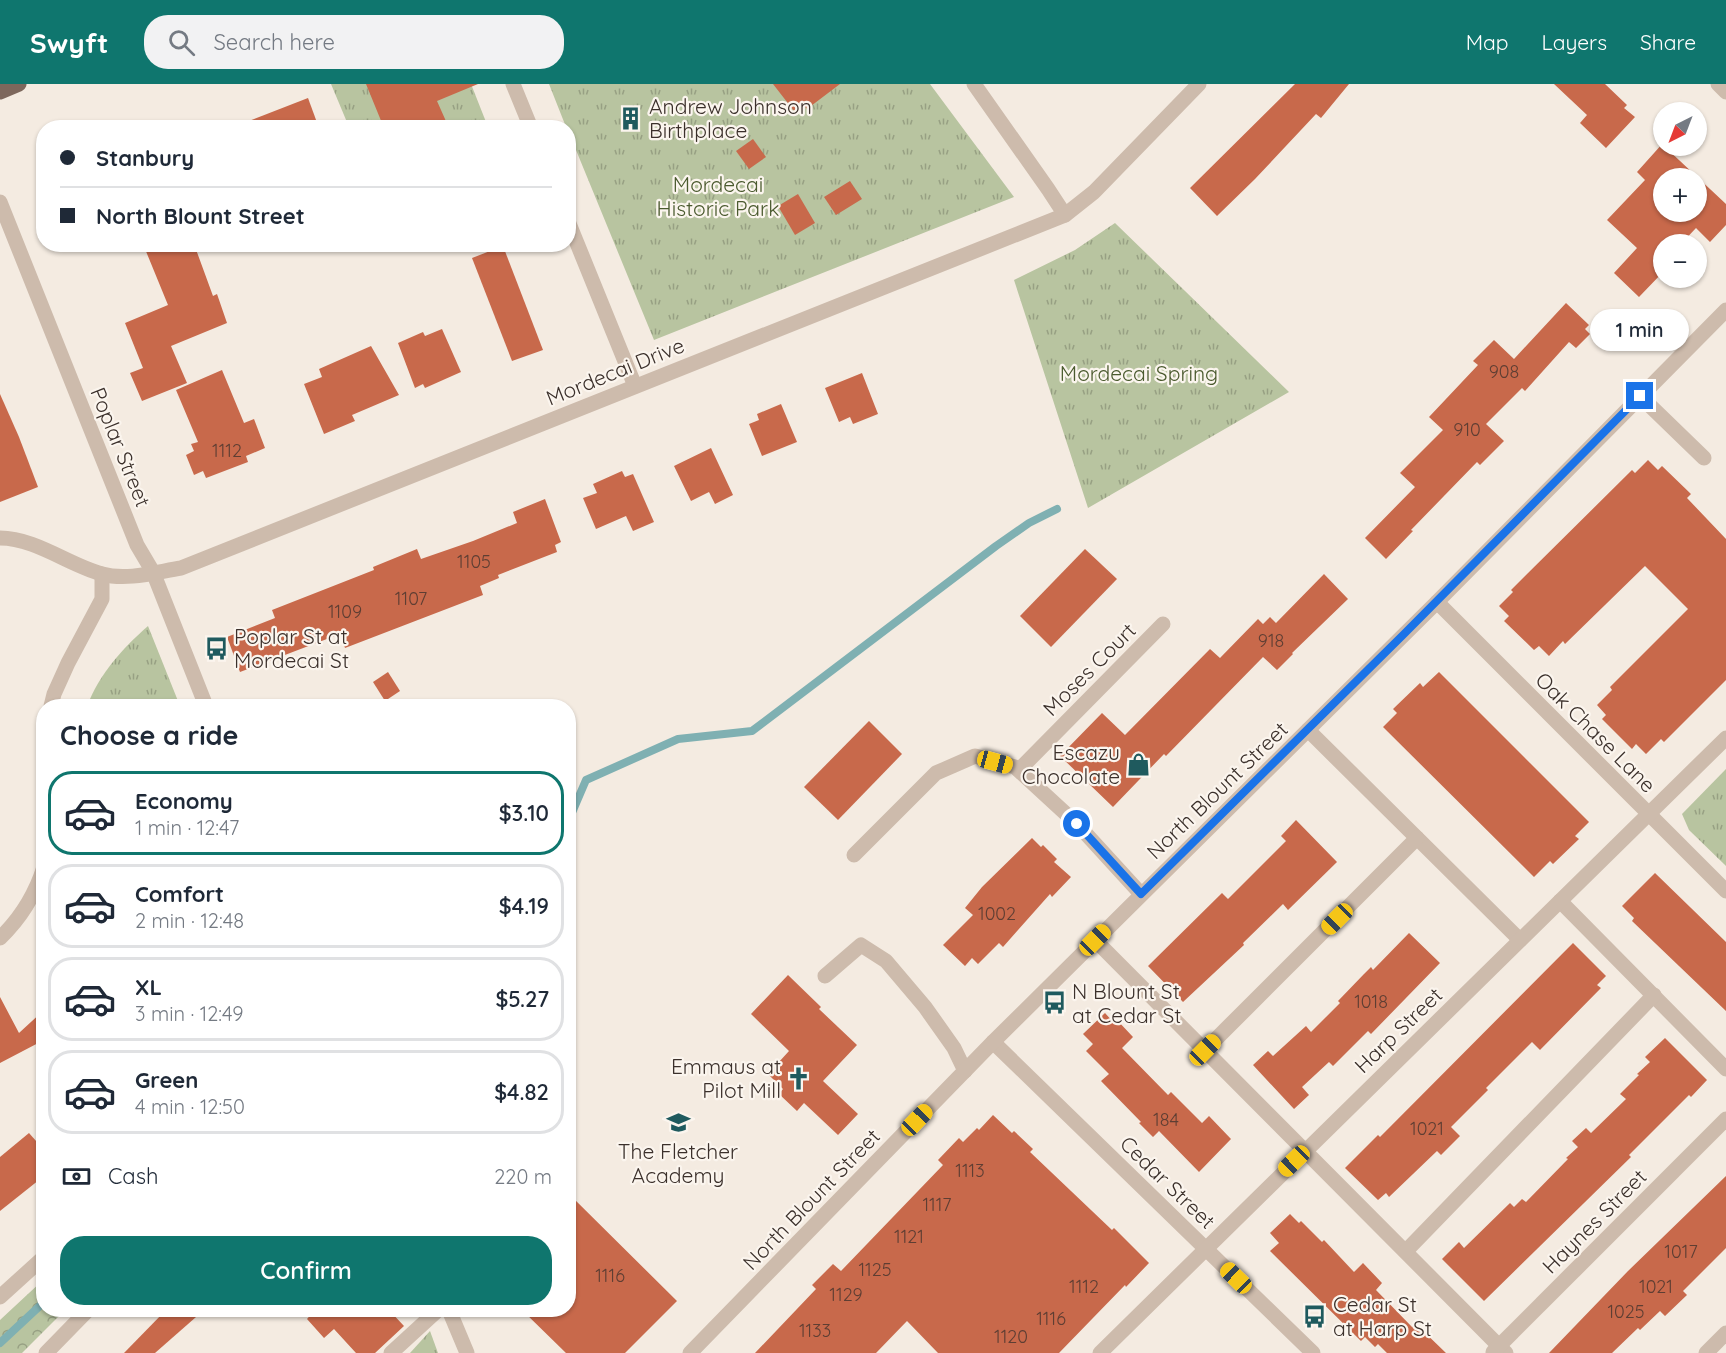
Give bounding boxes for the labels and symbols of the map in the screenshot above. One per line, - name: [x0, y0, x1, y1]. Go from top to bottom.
- place label: Andrew Johnson Birthplace: [649, 93, 812, 143]
- north arrow: [1653, 102, 1707, 156]
- building icon: Andrew Johnson Birthplace: [618, 105, 644, 131]
- park label: Mordecai Historic Park: [657, 171, 779, 221]
- callout: 1 min: [1590, 309, 1690, 351]
- street label: Mordecai Drive: [542, 331, 688, 411]
- park label: Mordecai Spring: [1060, 360, 1218, 386]
- house number: 908: [1489, 360, 1519, 383]
- route end: [1626, 382, 1653, 409]
- street label: Poplar Street: [85, 383, 157, 511]
- house number: 910: [1453, 418, 1481, 441]
- house number: 1112: [212, 439, 242, 462]
- house number: 1105: [457, 550, 491, 573]
- house number: 1107: [395, 587, 427, 610]
- house number: 1109: [328, 600, 362, 623]
- street label: Moses Court: [1037, 617, 1141, 721]
- place label: Poplar St at Mordecai St: [234, 623, 349, 673]
- house number: 918: [1258, 629, 1284, 652]
- bus stop icon: Poplar St at Mordecai St: [203, 635, 229, 661]
- street label: Oak Chase Lane: [1530, 666, 1662, 798]
- street label: North Blount Street: [1141, 716, 1293, 864]
- place label: Escazu Chocolate: [1022, 739, 1120, 789]
- car: [975, 749, 1015, 775]
- shop icon: Escazu Chocolate: [1125, 751, 1151, 777]
- route start: [1063, 810, 1090, 837]
- car: [1318, 900, 1356, 938]
- house number: 1002: [978, 902, 1016, 925]
- car: [1076, 921, 1114, 959]
- place label: N Blount St at Cedar St: [1072, 978, 1181, 1028]
- street label: Harp Street: [1349, 982, 1447, 1078]
- bus stop icon: N Blount St at Cedar St: [1041, 990, 1067, 1016]
- house number: 1018: [1354, 990, 1388, 1013]
- car: [1186, 1031, 1224, 1069]
- place label: Emmaus at Pilot Mill: [671, 1053, 781, 1103]
- church icon: Emmaus at Pilot Mill: [786, 1065, 812, 1091]
- car: [898, 1101, 936, 1139]
- house number: 184: [1153, 1108, 1179, 1131]
- school or university icon: The Fletcher Academy: [665, 1110, 691, 1136]
- house number: 1021: [1410, 1117, 1444, 1140]
- street label: North Blount Street: [737, 1123, 885, 1275]
- street label: Cedar Street: [1115, 1130, 1221, 1234]
- place label: The Fletcher Academy: [618, 1138, 738, 1188]
- car: [1275, 1142, 1313, 1180]
- house number: 1113: [955, 1159, 985, 1182]
- street label: Haynes Street: [1536, 1163, 1652, 1279]
- house number: 1117: [922, 1193, 952, 1216]
- house number: 1121: [894, 1225, 924, 1248]
- house number: 1017: [1664, 1240, 1698, 1263]
- house number: 1125: [858, 1258, 892, 1281]
- car: [1217, 1259, 1255, 1297]
- house number: 1116: [595, 1264, 625, 1287]
- house number: 1112: [1069, 1275, 1099, 1298]
- house number: 1021: [1639, 1275, 1673, 1298]
- house number: 1129: [829, 1283, 863, 1306]
- place label: Cedar St at Harp St: [1333, 1291, 1432, 1341]
- house number: 1025: [1607, 1300, 1645, 1323]
- bus stop icon: Cedar St at Harp St: [1302, 1303, 1328, 1329]
- house number: 1116: [1036, 1307, 1066, 1330]
- house number: 1133: [799, 1319, 831, 1342]
- house number: 1120: [994, 1325, 1028, 1348]

